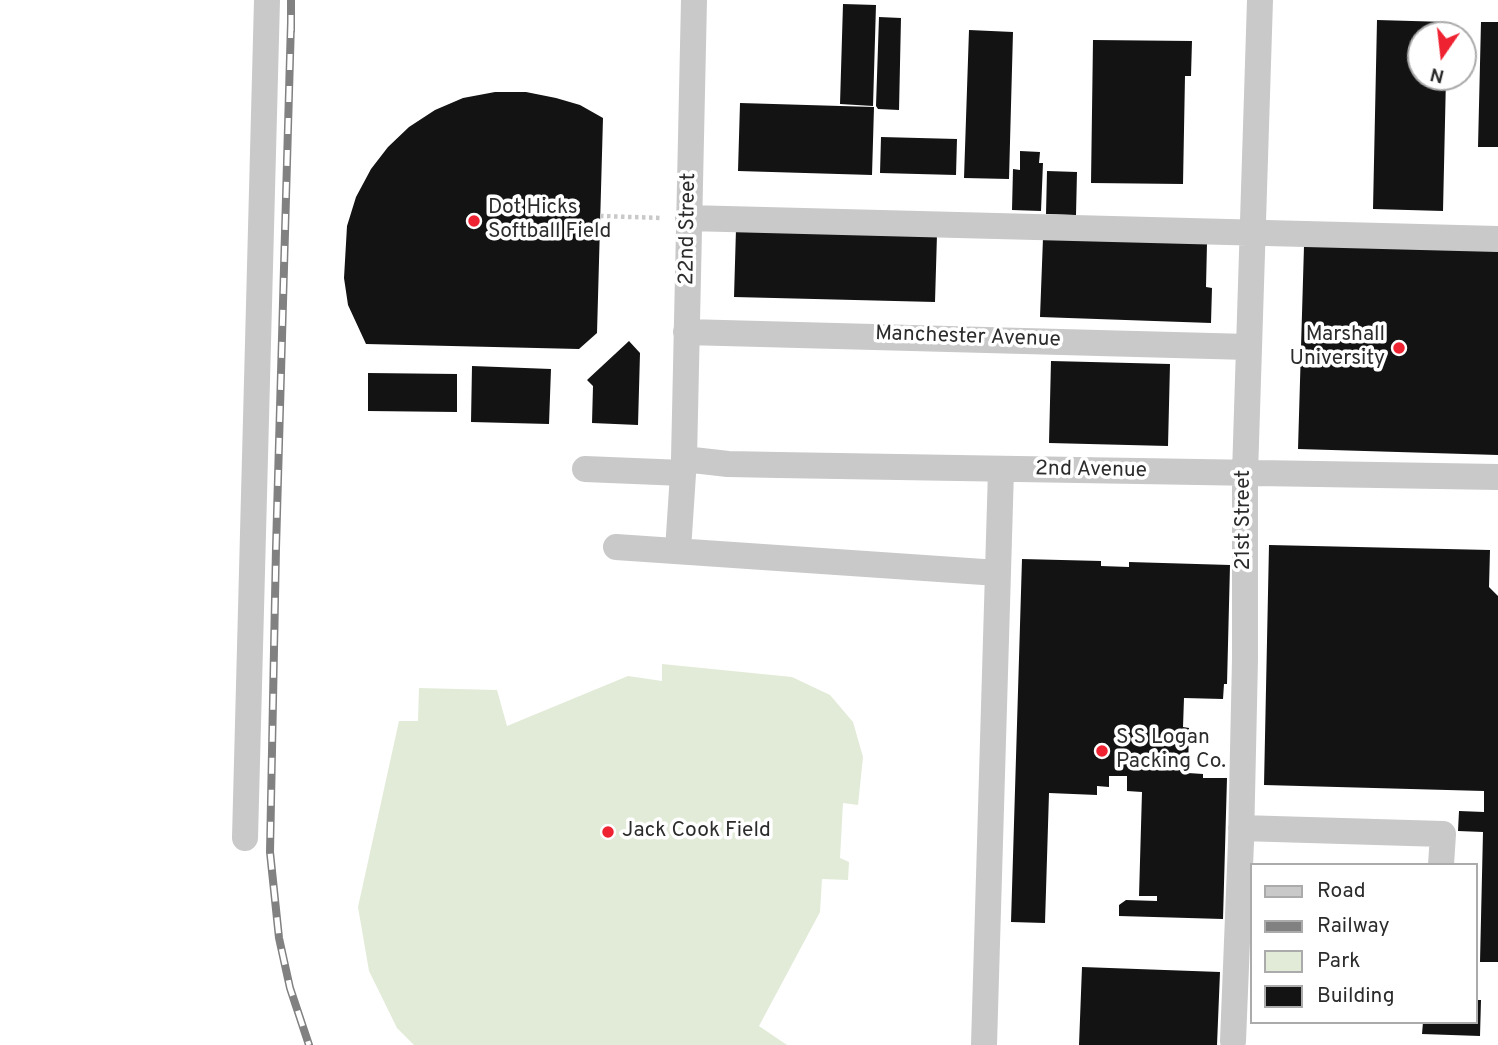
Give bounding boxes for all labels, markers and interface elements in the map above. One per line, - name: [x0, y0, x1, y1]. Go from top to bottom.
- north arrow: [1407, 21, 1477, 91]
- text: N: [1428, 61, 1447, 88]
- street label: 22nd Street: [675, 173, 703, 285]
- place label: Dot Hicks Softball Field: [488, 196, 611, 246]
- marker: Dot Hicks Softball Field: [466, 213, 482, 229]
- street label: Manchester Avenue: [875, 322, 1061, 354]
- place label: Marshall University: [1289, 323, 1385, 373]
- marker: Marshall University: [1391, 340, 1407, 356]
- street label: 2nd Avenue: [1035, 457, 1147, 485]
- street label: 21st Street: [1232, 470, 1258, 570]
- place label: S S Logan Packing Co.: [1116, 726, 1226, 776]
- marker: S S Logan Packing Co.: [1094, 743, 1110, 759]
- place label: Jack Cook Field: [622, 819, 771, 845]
- marker: Jack Cook Field: [600, 824, 616, 840]
- legend: [1250, 863, 1477, 1024]
- text: Road: [1317, 878, 1366, 905]
- text: Railway: [1317, 913, 1390, 940]
- text: Park: [1317, 948, 1360, 975]
- text: Building: [1317, 983, 1395, 1010]

